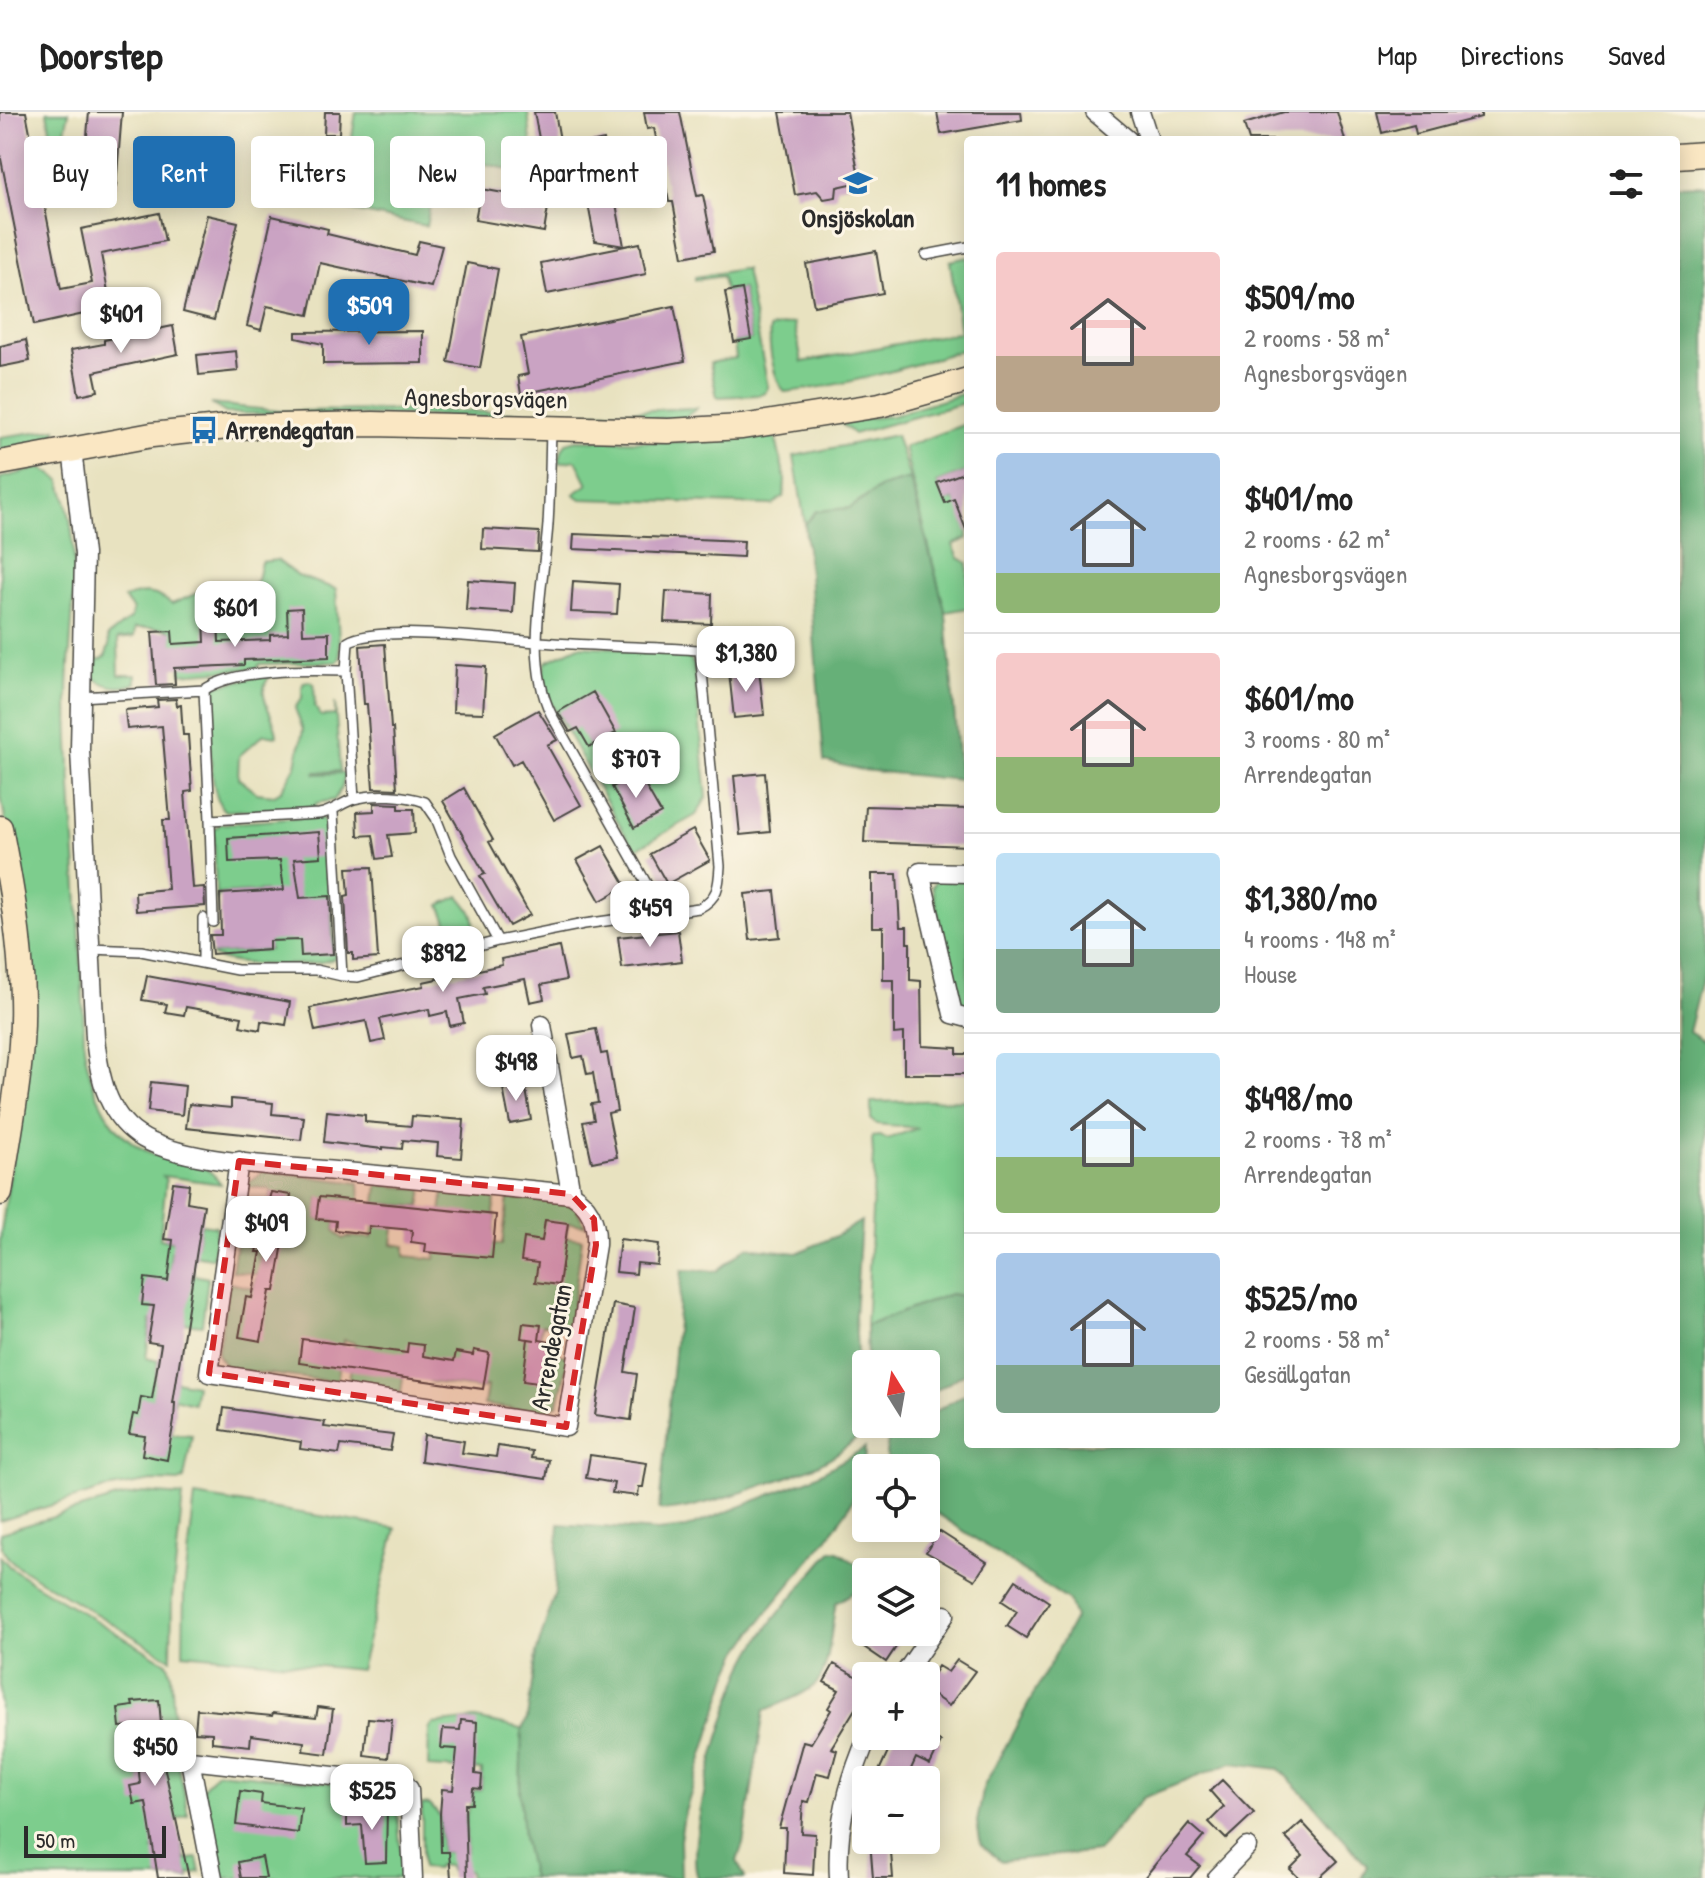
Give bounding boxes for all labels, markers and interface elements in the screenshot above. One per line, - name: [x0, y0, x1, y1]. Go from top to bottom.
- text: Doorstep: [40, 29, 162, 81]
- text: Map: [1377, 36, 1417, 74]
- text: Directions: [1461, 36, 1564, 74]
- text: Saved: [1608, 36, 1665, 74]
- chip: Buy: [24, 136, 117, 208]
- chip: Rent: [133, 136, 235, 208]
- chip: Filters: [251, 136, 374, 208]
- chip: New: [390, 136, 485, 208]
- chip: Apartment: [501, 136, 667, 208]
- text: 11 homes: [996, 161, 1106, 207]
- icon: filters: [1604, 162, 1648, 206]
- school or university icon: Onsjöskolan: [843, 168, 873, 198]
- place label: Onsjöskolan: [802, 200, 914, 235]
- text: $509/mo: [1244, 274, 1355, 320]
- pin: $509: [322, 279, 416, 347]
- icon: home: [1060, 284, 1156, 380]
- pin: $401: [74, 287, 168, 355]
- text: $509: [346, 287, 392, 322]
- text: $401: [99, 295, 143, 330]
- text: 2 rooms · 58 m²: [1244, 320, 1390, 355]
- text: Agnesborgsvägen: [1244, 355, 1407, 390]
- street label: Agnesborgsvägen: [404, 379, 568, 416]
- place label: Arrendegatan: [226, 412, 354, 448]
- bus stop icon: Arrendegatan: [189, 415, 219, 445]
- text: $401/mo: [1244, 475, 1353, 521]
- icon: home: [1060, 485, 1156, 581]
- text: 2 rooms · 62 m²: [1244, 521, 1390, 556]
- text: Agnesborgsvägen: [1244, 556, 1407, 591]
- pin: $601: [188, 581, 282, 649]
- text: $601: [213, 589, 257, 624]
- pin: $1,380: [681, 626, 811, 694]
- text: $1,380: [715, 634, 777, 669]
- text: $601/mo: [1244, 675, 1354, 721]
- icon: home: [1060, 685, 1156, 781]
- text: 3 rooms · 80 m²: [1244, 721, 1390, 756]
- pin: $707: [589, 732, 683, 800]
- text: $707: [611, 740, 661, 775]
- text: Arrendegatan: [1244, 756, 1372, 791]
- text: $1,380/mo: [1244, 875, 1377, 921]
- pin: $459: [603, 881, 697, 949]
- icon: home: [1060, 885, 1156, 981]
- text: $459: [628, 889, 672, 924]
- text: 4 rooms · 148 m²: [1244, 921, 1396, 956]
- pin: $892: [396, 926, 490, 994]
- text: $892: [420, 934, 466, 969]
- text: House: [1244, 956, 1297, 991]
- pin: $498: [469, 1035, 563, 1103]
- text: $498: [494, 1043, 538, 1078]
- text: $498/mo: [1244, 1075, 1352, 1121]
- icon: home: [1060, 1085, 1156, 1181]
- text: 2 rooms · 78 m²: [1244, 1121, 1392, 1156]
- text: Arrendegatan: [1244, 1156, 1372, 1191]
- pin: $409: [219, 1196, 313, 1264]
- text: $409: [244, 1204, 288, 1239]
- text: $525/mo: [1244, 1275, 1357, 1321]
- street label: Arrendegatan: [521, 1281, 580, 1413]
- icon: home: [1060, 1285, 1156, 1381]
- text: 2 rooms · 58 m²: [1244, 1321, 1390, 1356]
- north arrow: [852, 1350, 940, 1438]
- map controls: [852, 1350, 940, 1854]
- text: Gesällgatan: [1244, 1356, 1351, 1391]
- button: locate: [852, 1454, 940, 1542]
- button: layers: [852, 1558, 940, 1646]
- button: +: [852, 1662, 940, 1750]
- pin: $450: [108, 1720, 202, 1788]
- text: $450: [132, 1728, 178, 1763]
- pin: $525: [325, 1764, 419, 1832]
- button: −: [852, 1766, 940, 1854]
- text: $525: [348, 1772, 396, 1807]
- scale bar: [24, 1822, 166, 1858]
- text: 50 m: [36, 1825, 75, 1855]

